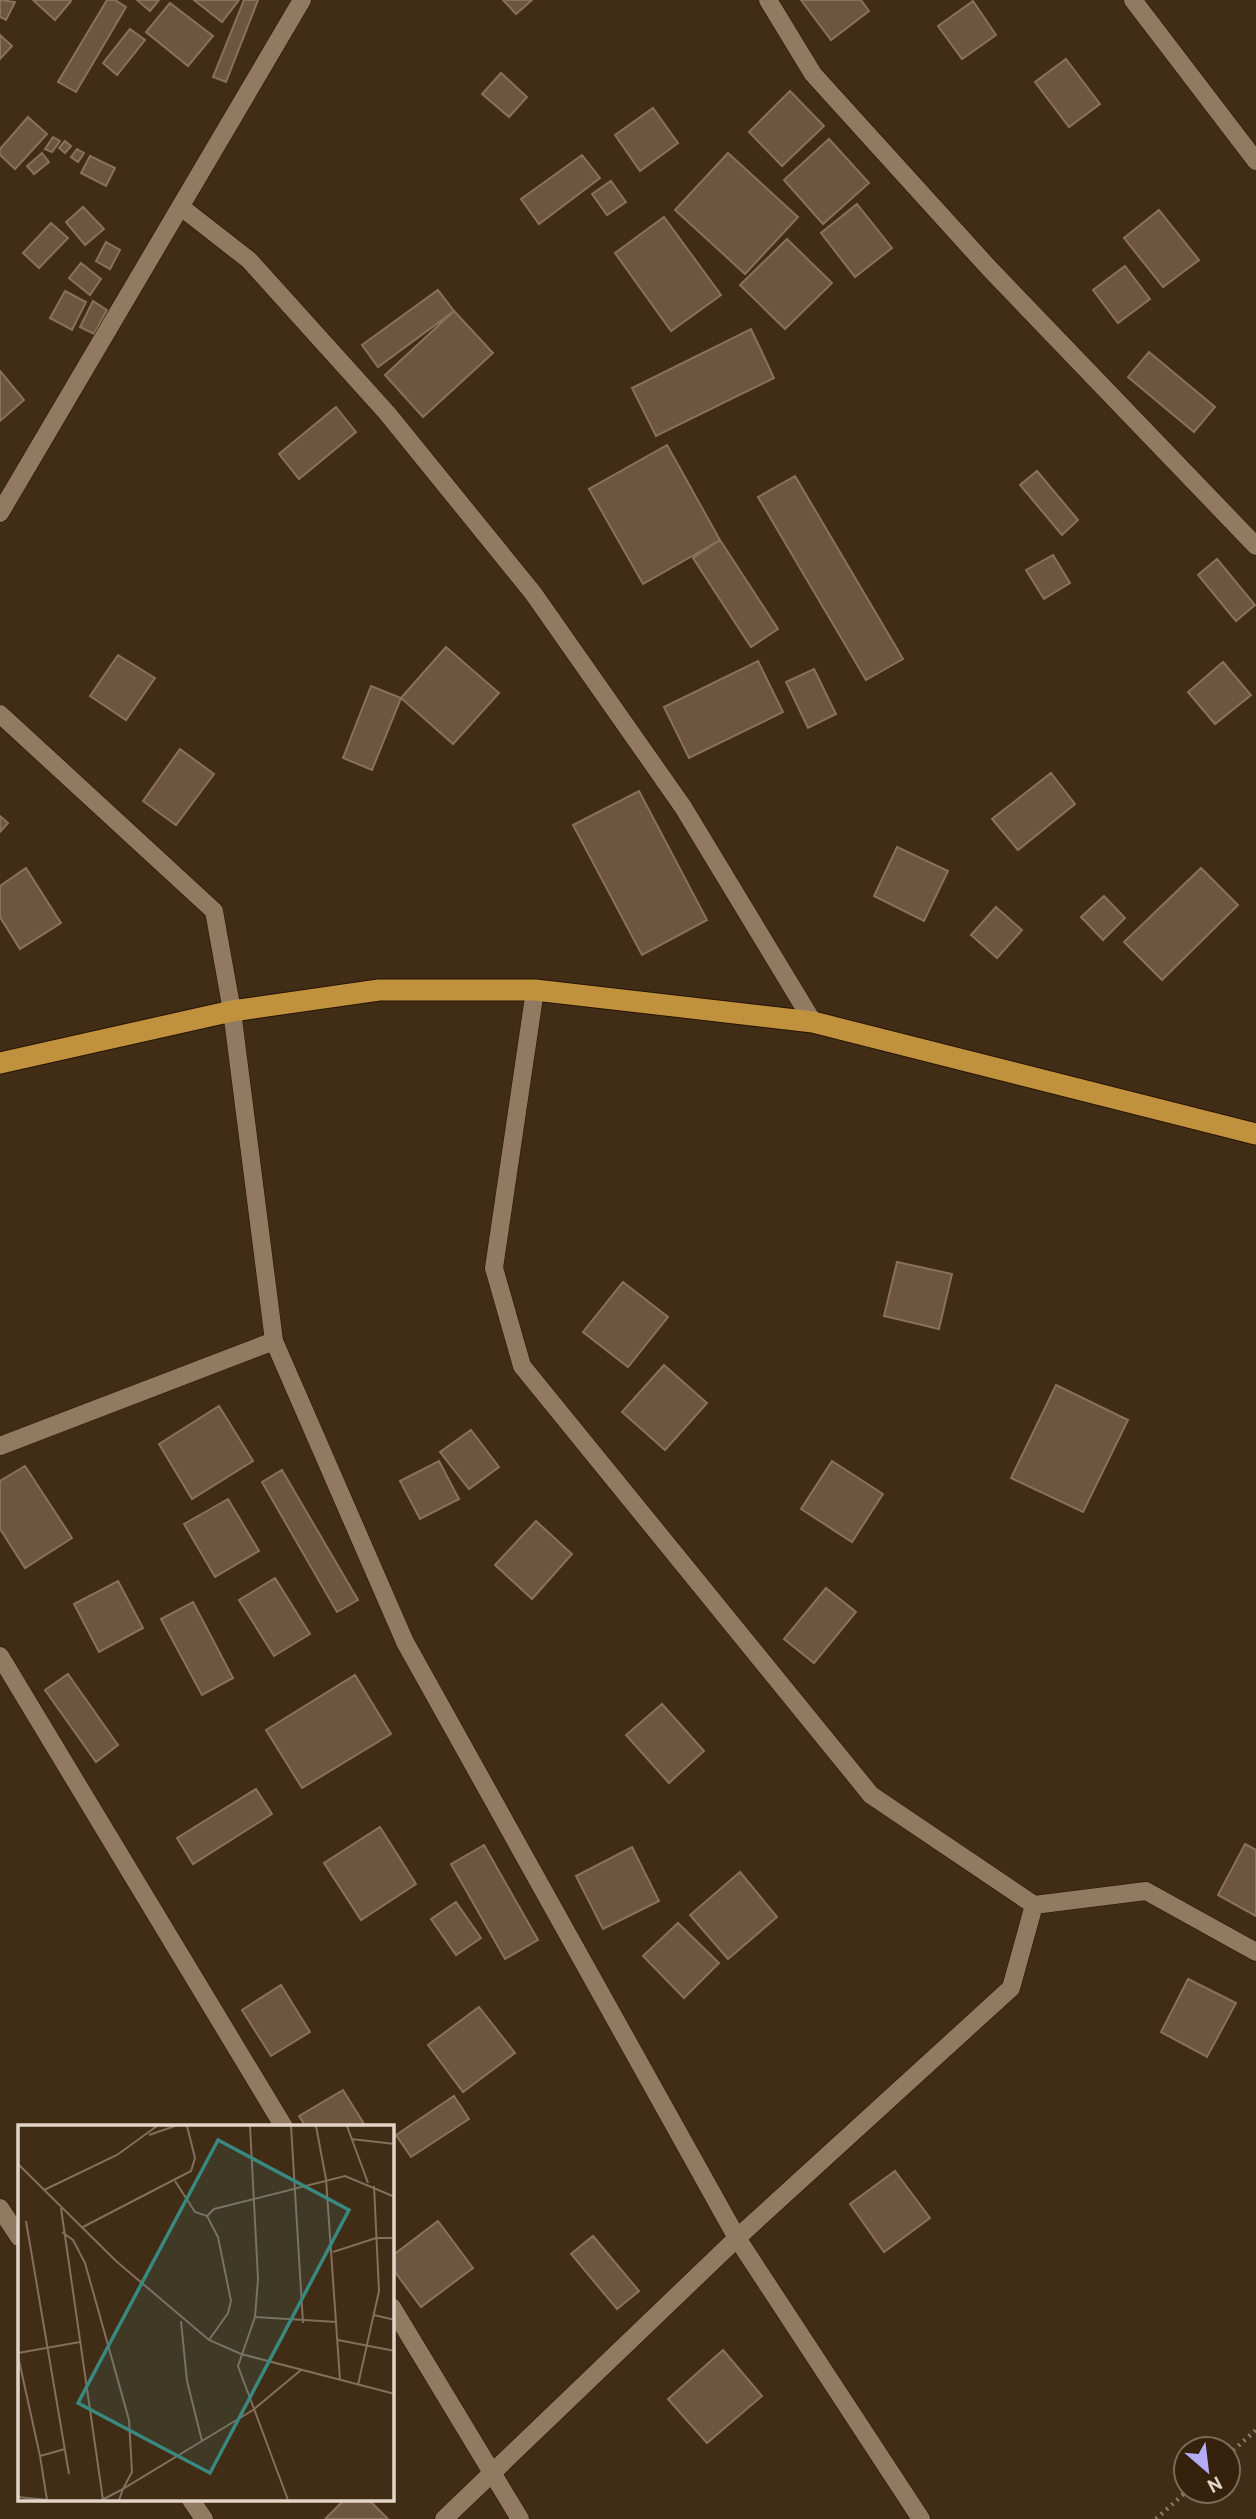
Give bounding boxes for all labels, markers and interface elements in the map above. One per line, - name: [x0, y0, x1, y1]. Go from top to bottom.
- inset map: [18, 2125, 394, 2502]
- north arrow: [1172, 2435, 1242, 2505]
- text: N: [1202, 2469, 1226, 2497]

